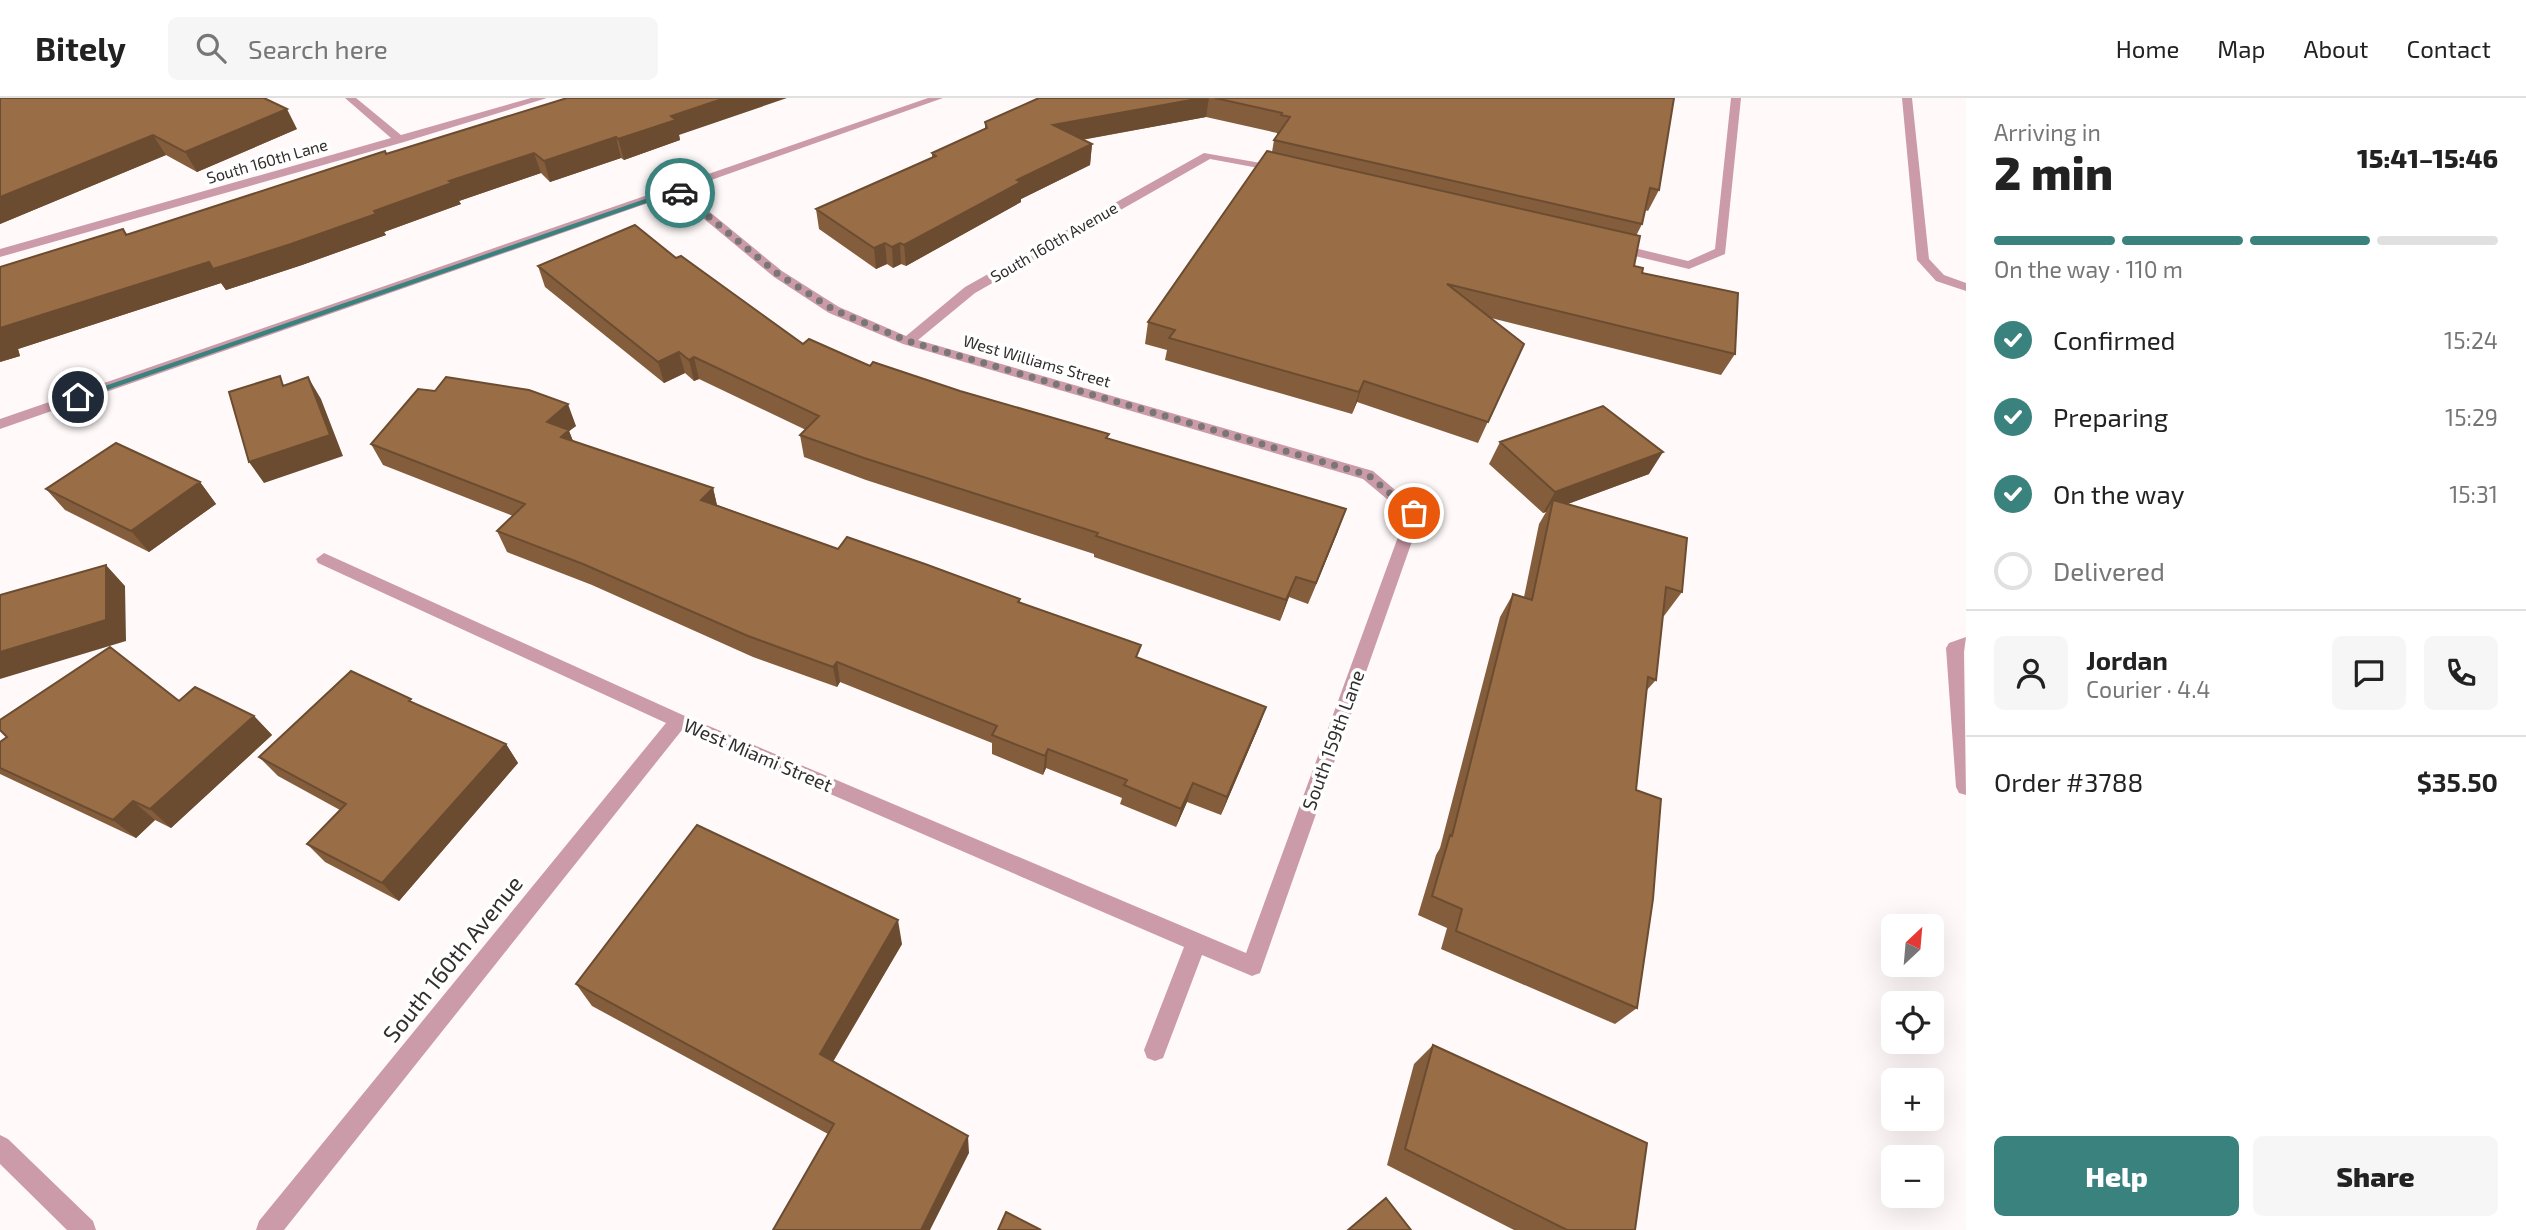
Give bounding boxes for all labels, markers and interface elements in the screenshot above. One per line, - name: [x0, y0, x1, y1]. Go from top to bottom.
- search box: [168, 17, 658, 80]
- text: Bitely: [35, 28, 126, 68]
- icon: search: [192, 29, 230, 67]
- text: Search here: [248, 33, 388, 64]
- text: Home: [2116, 34, 2179, 63]
- text: Map: [2217, 34, 2265, 63]
- text: About: [2303, 34, 2369, 63]
- text: Contact: [2407, 34, 2491, 63]
- text: Arriving in: [1994, 118, 2101, 146]
- street label: South 160th Lane: [204, 134, 330, 187]
- text: 15:41–15:46: [2357, 142, 2498, 173]
- text: 2 min: [1994, 144, 2113, 199]
- courier: [645, 158, 715, 228]
- icon: car: [661, 174, 699, 212]
- street label: South 160th Avenue: [987, 197, 1121, 286]
- text: On the way · 110 m: [1994, 255, 2183, 283]
- icon: check: [1994, 321, 2032, 359]
- text: Confirmed: [2053, 324, 2176, 355]
- text: 15:24: [2444, 326, 2498, 354]
- street label: West Williams Street: [961, 330, 1113, 391]
- pin: [48, 367, 108, 427]
- icon: home: [59, 378, 97, 416]
- icon: check: [1994, 398, 2032, 436]
- text: Preparing: [2053, 401, 2168, 432]
- text: 15:29: [2445, 403, 2498, 431]
- icon: check: [1994, 475, 2032, 513]
- text: On the way: [2053, 478, 2184, 509]
- text: 15:31: [2449, 480, 2498, 508]
- pin: [1384, 483, 1444, 543]
- icon: bag: [1395, 494, 1433, 532]
- text: Delivered: [2053, 555, 2165, 586]
- button: person: [1994, 636, 2068, 710]
- button: chat: [2332, 636, 2406, 710]
- button: phone: [2424, 636, 2498, 710]
- text: Jordan: [2086, 644, 2168, 675]
- street label: South 159th Lane: [1297, 667, 1369, 813]
- text: Courier · 4.4: [2086, 675, 2210, 703]
- street label: West Miami Street: [680, 713, 836, 796]
- text: Order #3788: [1994, 766, 2143, 797]
- text: $35.50: [2417, 766, 2498, 797]
- street label: South 160th Avenue: [376, 869, 528, 1047]
- north arrow: [1881, 914, 1944, 976]
- map controls: [1881, 914, 1944, 1208]
- button: locate: [1881, 991, 1944, 1054]
- button: +: [1881, 1068, 1944, 1131]
- button: Help: [1994, 1136, 2239, 1216]
- button: Share: [2253, 1136, 2498, 1216]
- button: −: [1881, 1145, 1944, 1208]

